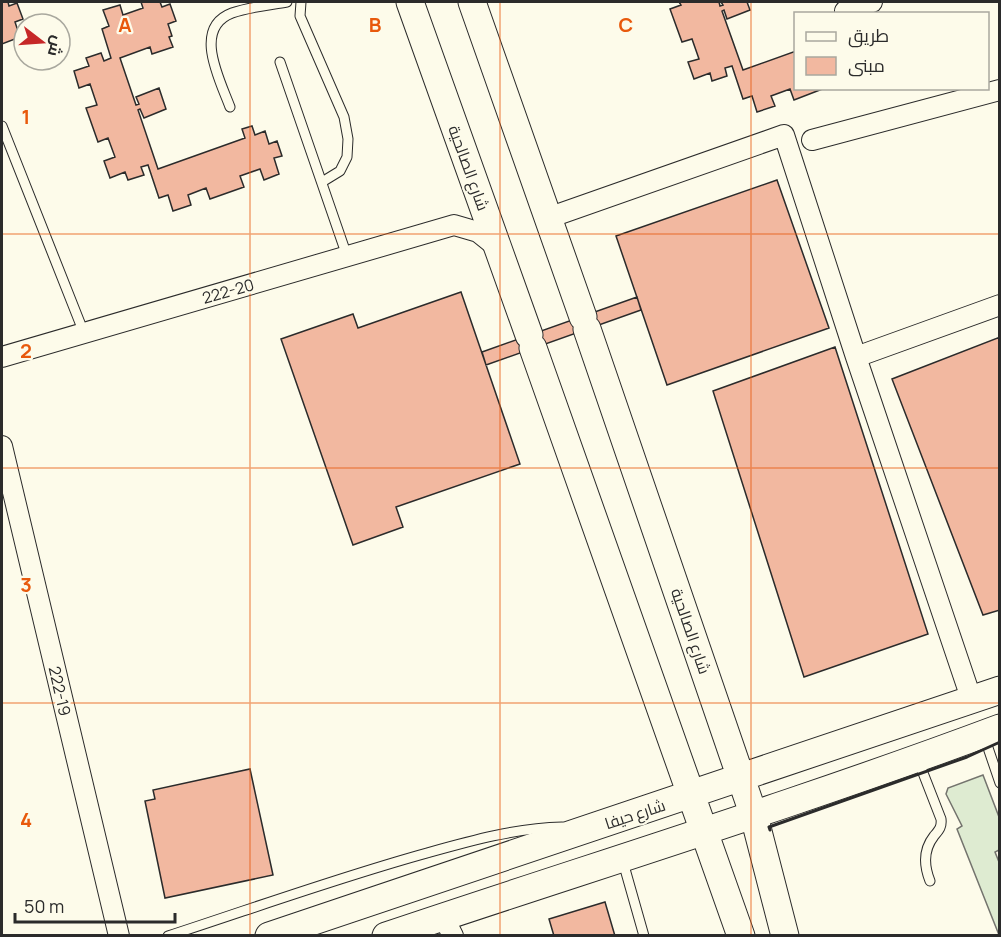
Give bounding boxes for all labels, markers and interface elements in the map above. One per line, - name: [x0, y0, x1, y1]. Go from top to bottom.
- text: A: [118, 11, 132, 38]
- text: B: [369, 11, 382, 38]
- text: C: [619, 11, 633, 38]
- north arrow: [12, 12, 72, 72]
- legend: [794, 12, 989, 90]
- text: طريق: [848, 23, 889, 48]
- text: ش: [43, 33, 70, 59]
- text: مبنى: [848, 53, 885, 77]
- text: 1: [22, 103, 30, 130]
- street label: شارع الصالحية: [442, 122, 495, 214]
- street label: 222-20: [200, 273, 256, 309]
- text: 2: [20, 337, 32, 364]
- text: 3: [20, 571, 32, 598]
- street label: شارع الصالحية: [665, 585, 716, 677]
- street label: 222-19: [44, 664, 76, 718]
- street label: شارع حيفا: [602, 794, 669, 835]
- text: 4: [20, 806, 32, 833]
- scale bar: [15, 886, 176, 924]
- text: 50 m: [24, 894, 64, 918]

